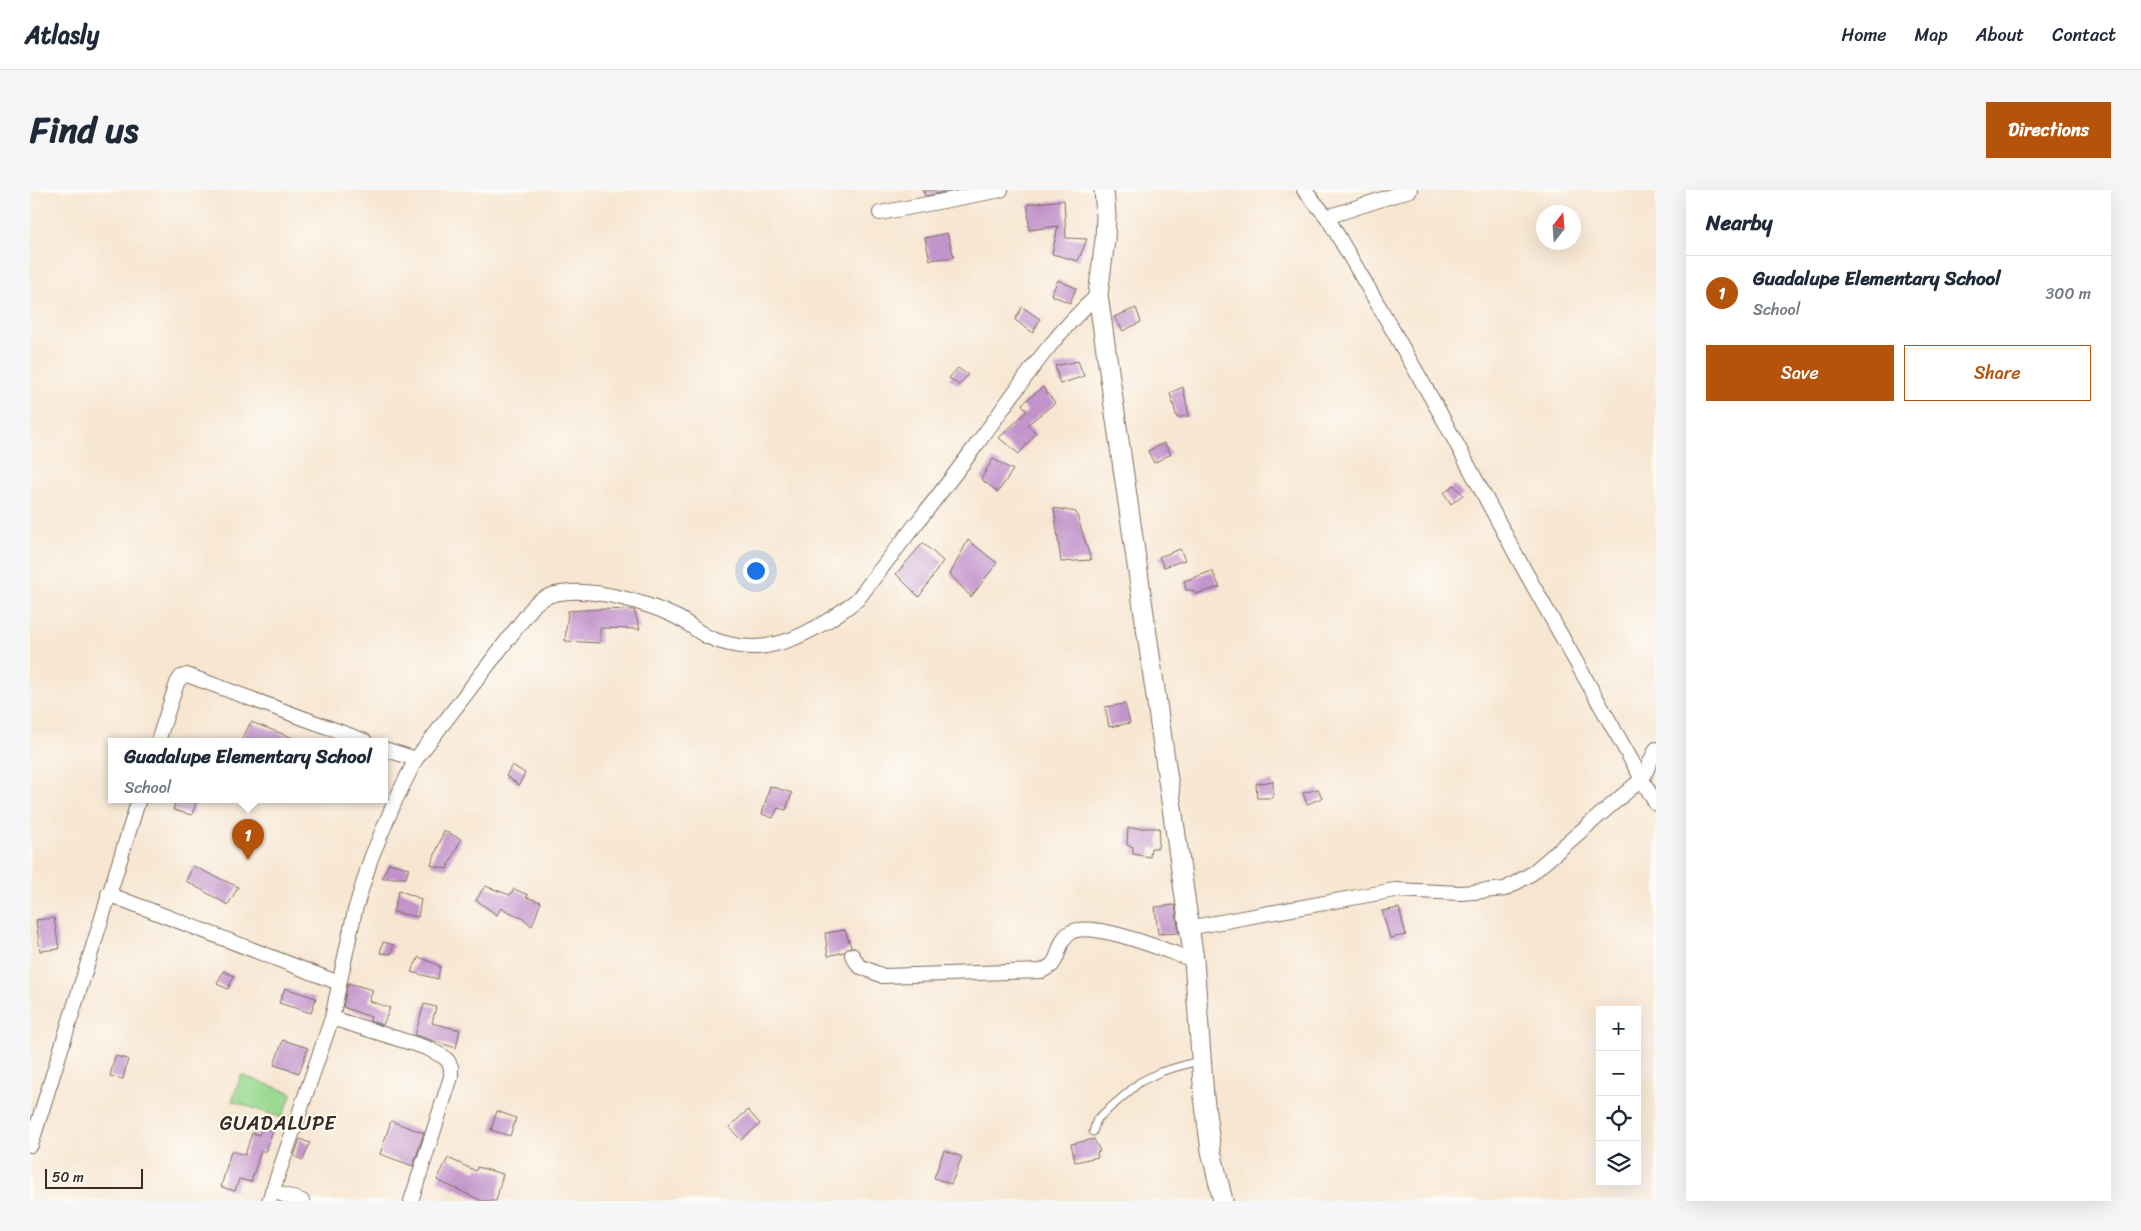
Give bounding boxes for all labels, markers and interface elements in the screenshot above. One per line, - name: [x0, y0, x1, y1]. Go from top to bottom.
- text: Atlasly: [25, 14, 99, 56]
- text: Home: [1842, 19, 1887, 51]
- text: Map: [1915, 19, 1948, 51]
- text: About: [1976, 19, 2024, 51]
- text: Contact: [2052, 19, 2116, 51]
- text: Find us: [30, 99, 138, 161]
- button: Directions: [1986, 102, 2111, 158]
- text: Nearby: [1706, 204, 1772, 242]
- north arrow: [1536, 205, 1581, 250]
- text: Guadalupe Elementary School: [1753, 262, 2001, 295]
- text: 1: [1719, 279, 1725, 308]
- text: 300 m: [2046, 279, 2091, 308]
- text: School: [1753, 295, 1800, 324]
- button: Save: [1706, 345, 1894, 401]
- button: Share: [1904, 345, 2091, 401]
- your location: [743, 558, 769, 584]
- popup: [108, 738, 388, 803]
- text: Guadalupe Elementary School: [124, 740, 372, 773]
- text: School: [124, 773, 171, 802]
- pin: 1: [232, 819, 264, 860]
- map controls: [1596, 1006, 1641, 1186]
- button: +: [1596, 1006, 1641, 1051]
- button: −: [1596, 1051, 1641, 1096]
- button: locate: [1596, 1096, 1641, 1141]
- district label: GUADALUPE: [220, 1106, 337, 1141]
- button: layers: [1596, 1141, 1641, 1186]
- text: 50 m: [52, 1165, 84, 1190]
- scale bar: [45, 1166, 142, 1189]

